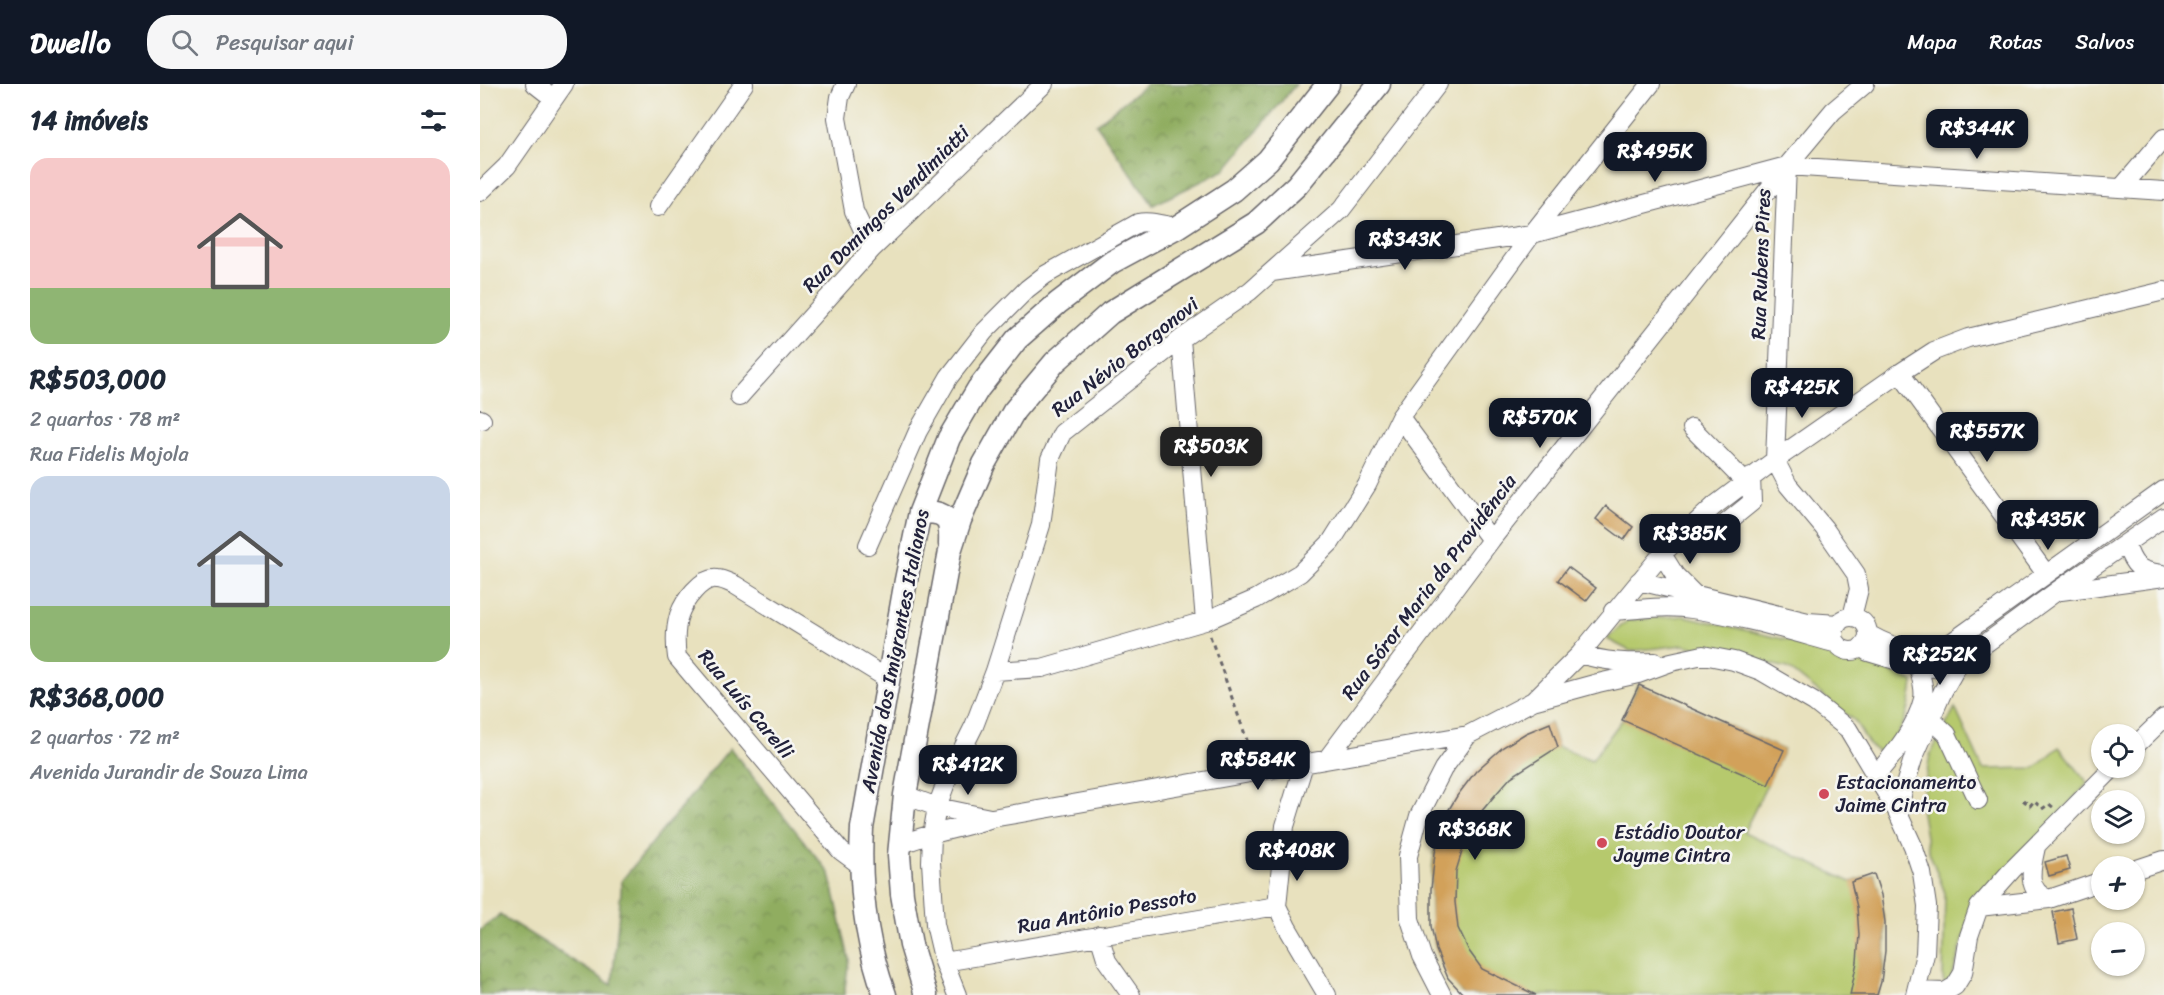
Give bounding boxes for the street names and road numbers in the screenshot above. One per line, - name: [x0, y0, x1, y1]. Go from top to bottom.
- street label: Rua Domingos Vendimiatti: [794, 116, 979, 301]
- street label: Rua Rubens Pires: [1741, 187, 1781, 340]
- street label: Rua Névio Borgonovi: [1043, 287, 1208, 426]
- street label: Rua Sóror Maria da Providência: [1332, 466, 1527, 708]
- street label: Avenida dos Imigrantes Italianos: [850, 506, 940, 797]
- street label: Rua Luís Carelli: [689, 641, 803, 767]
- street label: Rua Antônio Pessoto: [1015, 878, 1199, 944]

